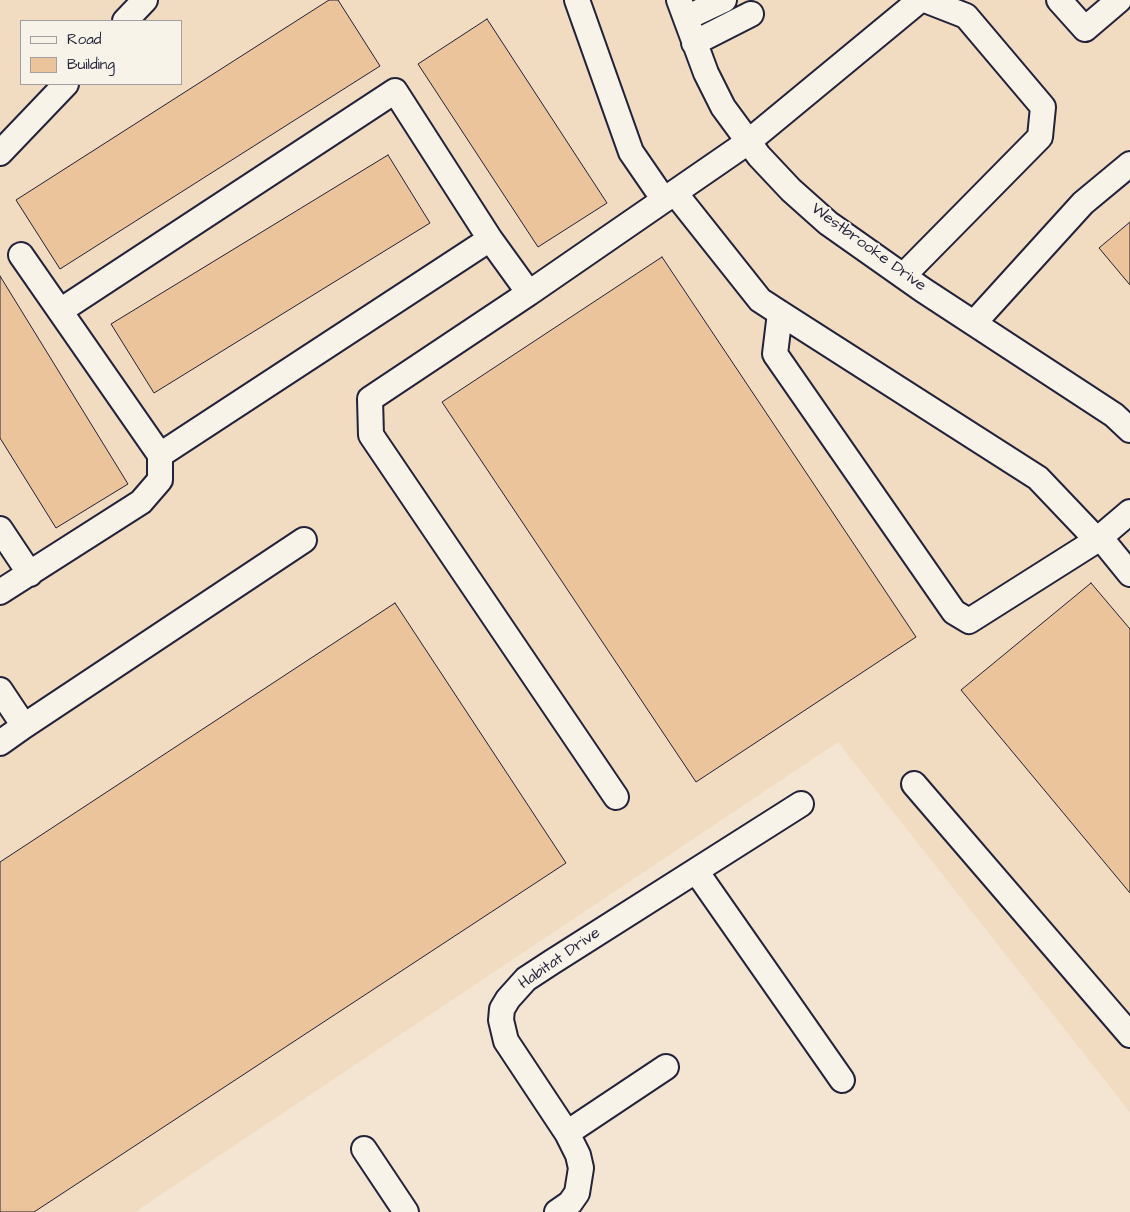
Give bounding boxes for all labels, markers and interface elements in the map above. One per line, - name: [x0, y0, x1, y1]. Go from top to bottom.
- legend: [20, 20, 182, 85]
- text: Road: [67, 29, 101, 50]
- text: Building: [67, 54, 115, 75]
- street label: Westbrooke Drive: [807, 200, 929, 296]
- street label: Habitat Drive: [515, 924, 605, 994]

